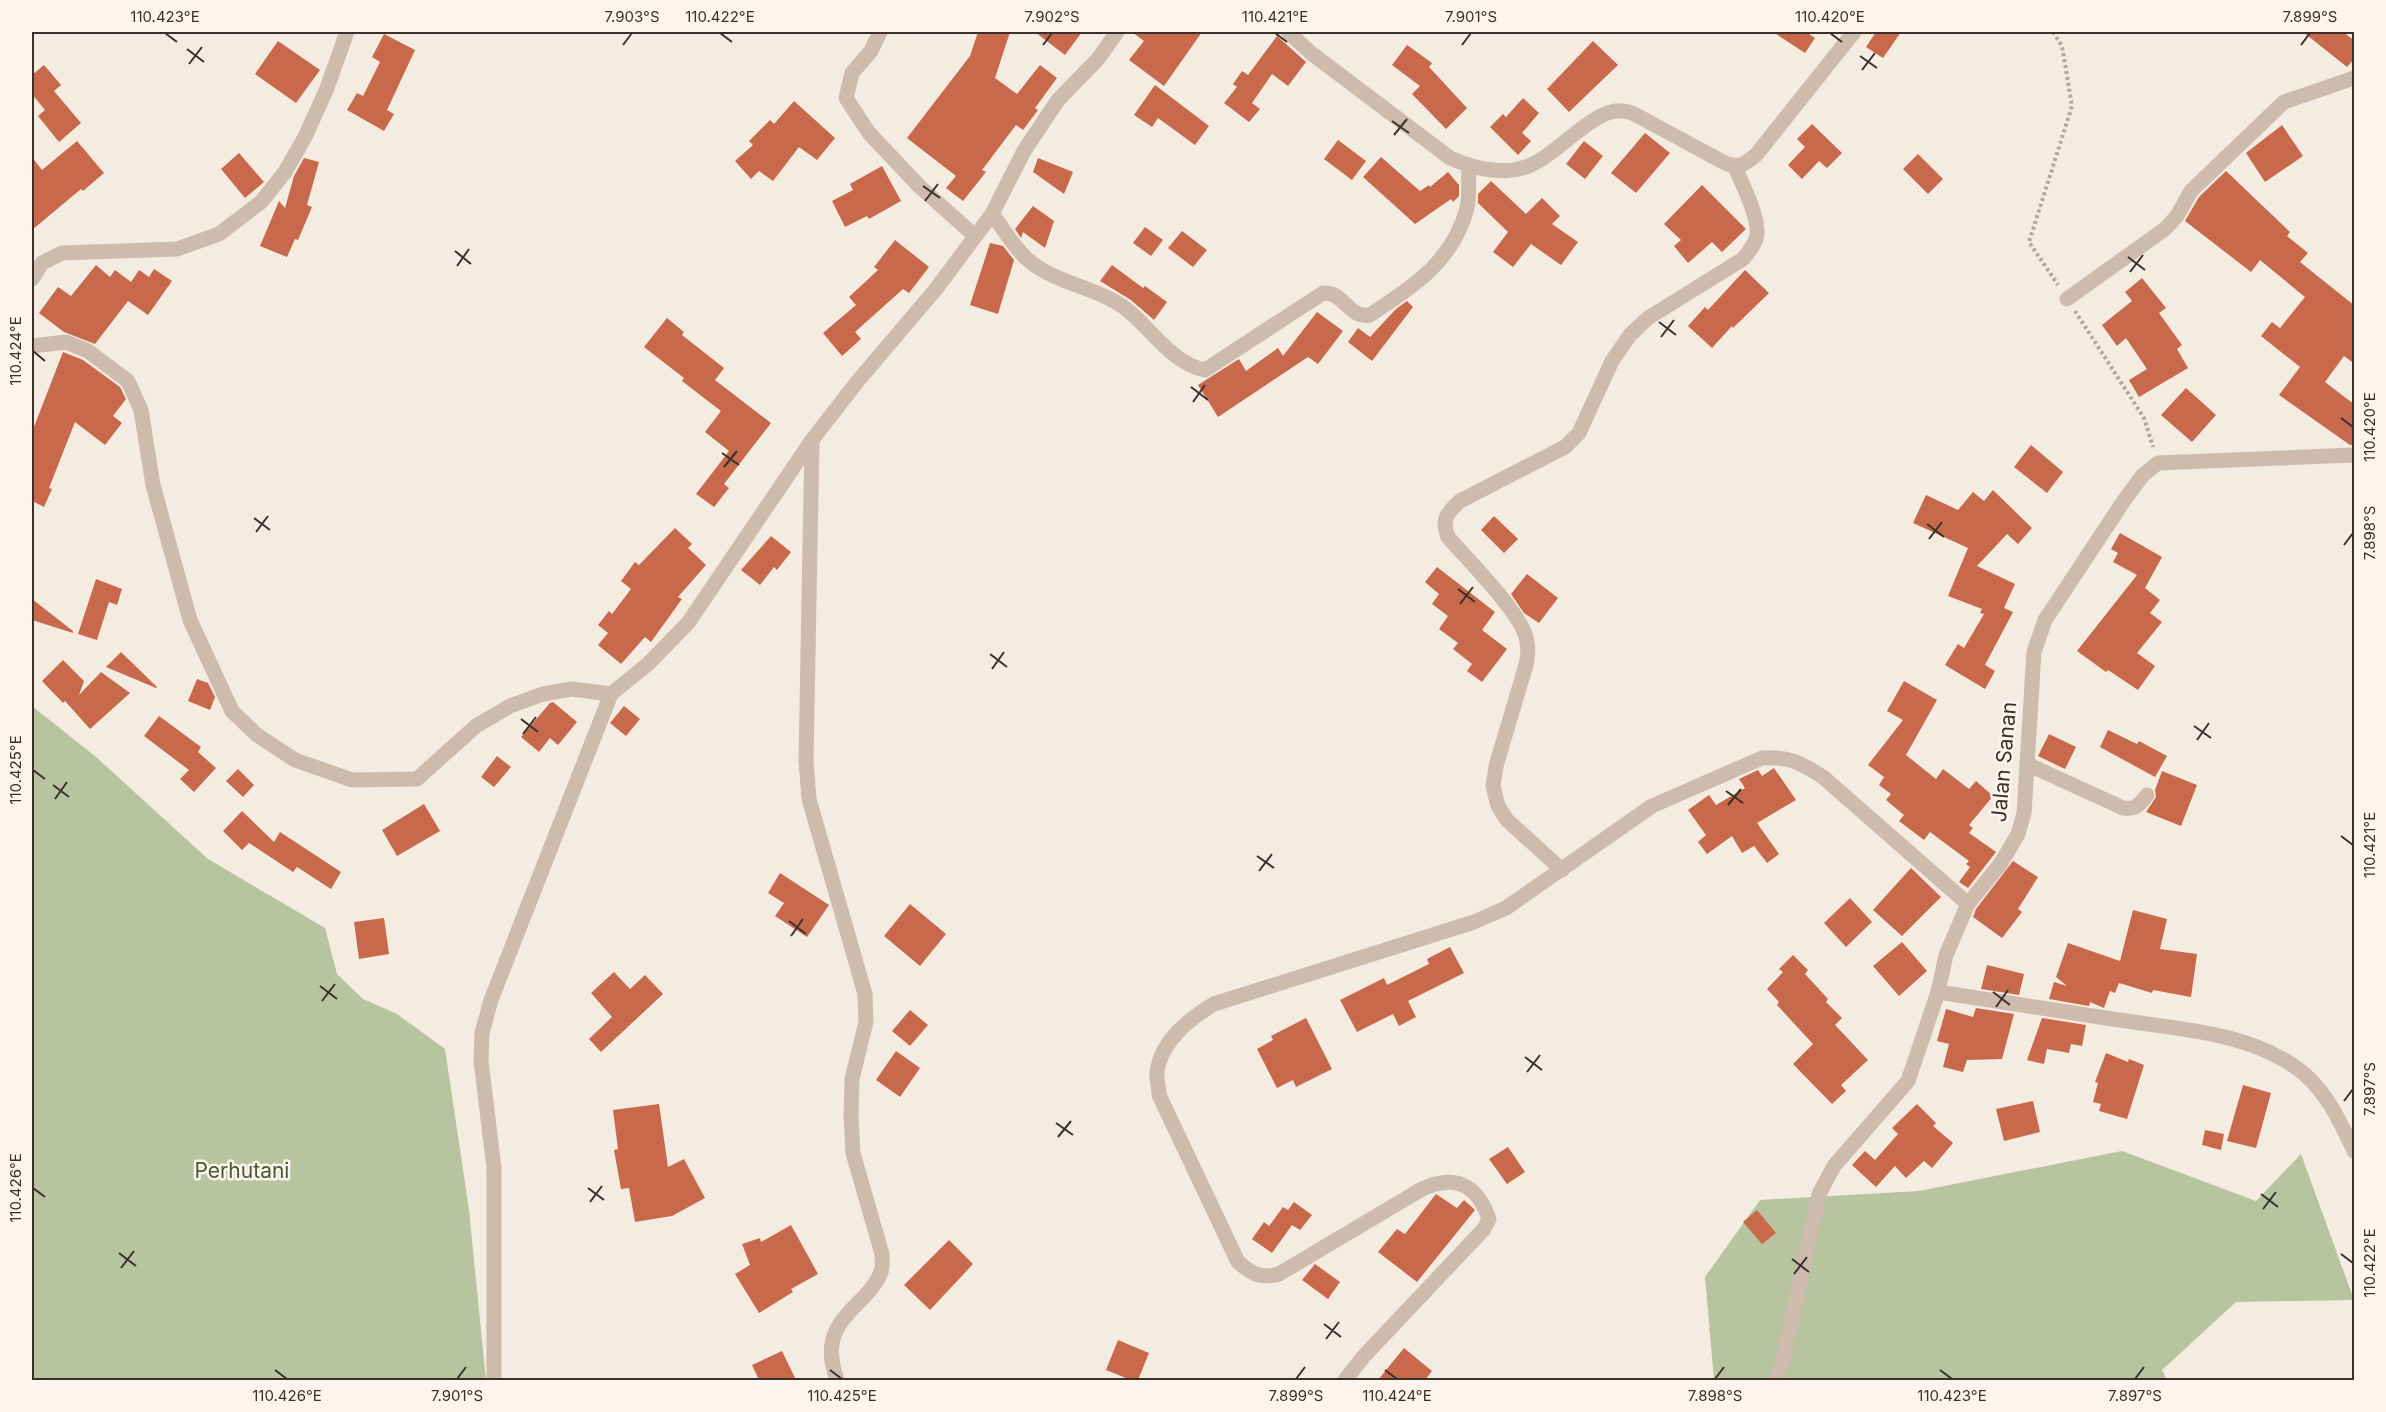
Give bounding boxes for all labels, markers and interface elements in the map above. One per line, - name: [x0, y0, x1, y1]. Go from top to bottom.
- text: 110.423°E: [130, 7, 200, 26]
- text: 7.903°S: [604, 7, 660, 26]
- text: 110.422°E: [685, 7, 755, 26]
- text: 7.902°S: [1024, 7, 1080, 26]
- text: 110.421°E: [1242, 7, 1308, 26]
- text: 7.901°S: [1445, 7, 1497, 26]
- text: 110.420°E: [1795, 7, 1865, 26]
- text: 7.899°S: [2283, 7, 2337, 26]
- text: 110.424°E: [6, 316, 25, 386]
- text: 110.420°E: [2360, 392, 2379, 462]
- text: 7.898°S: [2360, 506, 2379, 560]
- street label: Jalan Sanan: [1986, 701, 2021, 823]
- text: 110.425°E: [6, 735, 25, 805]
- text: 110.421°E: [2360, 812, 2379, 878]
- text: 7.897°S: [2360, 1062, 2379, 1116]
- text: 110.426°E: [6, 1153, 25, 1223]
- park label: Perhutani: [195, 1158, 289, 1183]
- text: 110.422°E: [2360, 1228, 2379, 1298]
- text: 110.426°E: [252, 1386, 322, 1405]
- text: 7.901°S: [431, 1386, 483, 1405]
- text: 110.425°E: [807, 1386, 877, 1405]
- text: 7.899°S: [1269, 1386, 1323, 1405]
- text: 110.424°E: [1362, 1386, 1432, 1405]
- text: 7.898°S: [1688, 1386, 1742, 1405]
- text: 110.423°E: [1917, 1386, 1987, 1405]
- text: 7.897°S: [2108, 1386, 2162, 1405]

